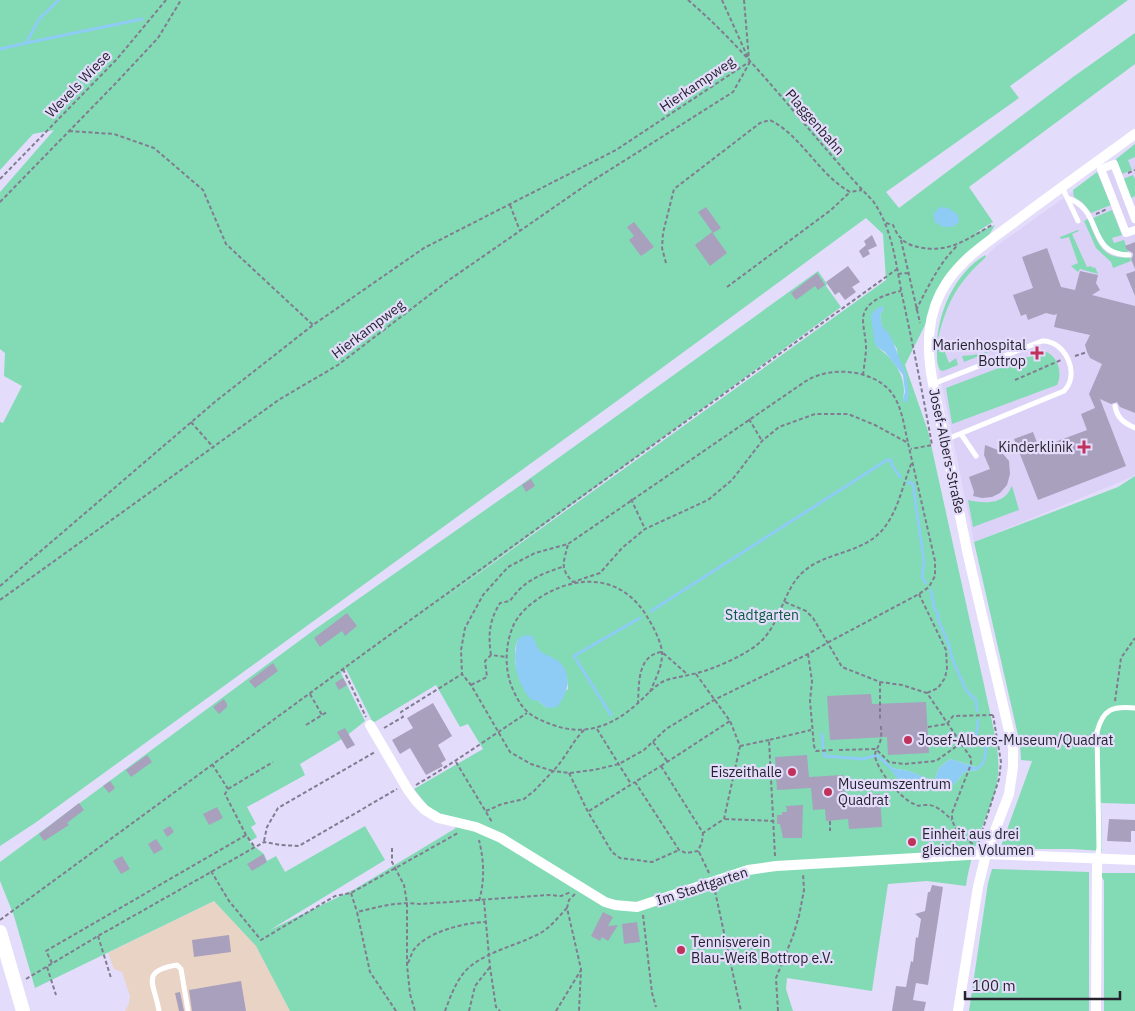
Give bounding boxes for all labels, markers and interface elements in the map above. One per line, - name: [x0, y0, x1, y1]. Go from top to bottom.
- street label: Wevels Wiese: [42, 46, 115, 121]
- street label: Hierkampweg: [656, 52, 739, 116]
- street label: Plaggenbahn: [781, 85, 849, 159]
- street label: Hierkampweg: [328, 295, 409, 362]
- place label: Marienhospital Bottrop: [932, 336, 1026, 370]
- marker: Marienhospital Bottrop: [1030, 346, 1044, 360]
- street label: Josef-Albers-Straße: [925, 387, 969, 515]
- place label: Kinderklinik: [998, 438, 1074, 456]
- marker: Kinderklinik: [1077, 440, 1091, 454]
- park label: Stadtgarten: [725, 606, 799, 624]
- place label: Josef-Albers-Museum/Quadrat: [918, 731, 1113, 749]
- marker: Josef-Albers-Museum/Quadrat: [902, 734, 914, 746]
- place label: Eiszeithalle: [711, 763, 782, 781]
- marker: Eiszeithalle: [786, 766, 798, 778]
- place label: Museumszentrum Quadrat: [838, 775, 951, 809]
- marker: Museumszentrum Quadrat: [822, 786, 834, 798]
- place label: Einheit aus drei gleichen Volumen: [922, 825, 1034, 859]
- marker: Einheit aus drei gleichen Volumen: [906, 836, 918, 848]
- street label: Im Stadtgarten: [654, 863, 750, 909]
- place label: Tennisverein Blau-Weiß Bottrop e.V.: [691, 933, 833, 967]
- marker: Tennisverein Blau-Weiß Bottrop e.V.: [675, 944, 687, 956]
- scale bar: [965, 968, 1120, 1000]
- text: 100 m: [972, 976, 1016, 995]

